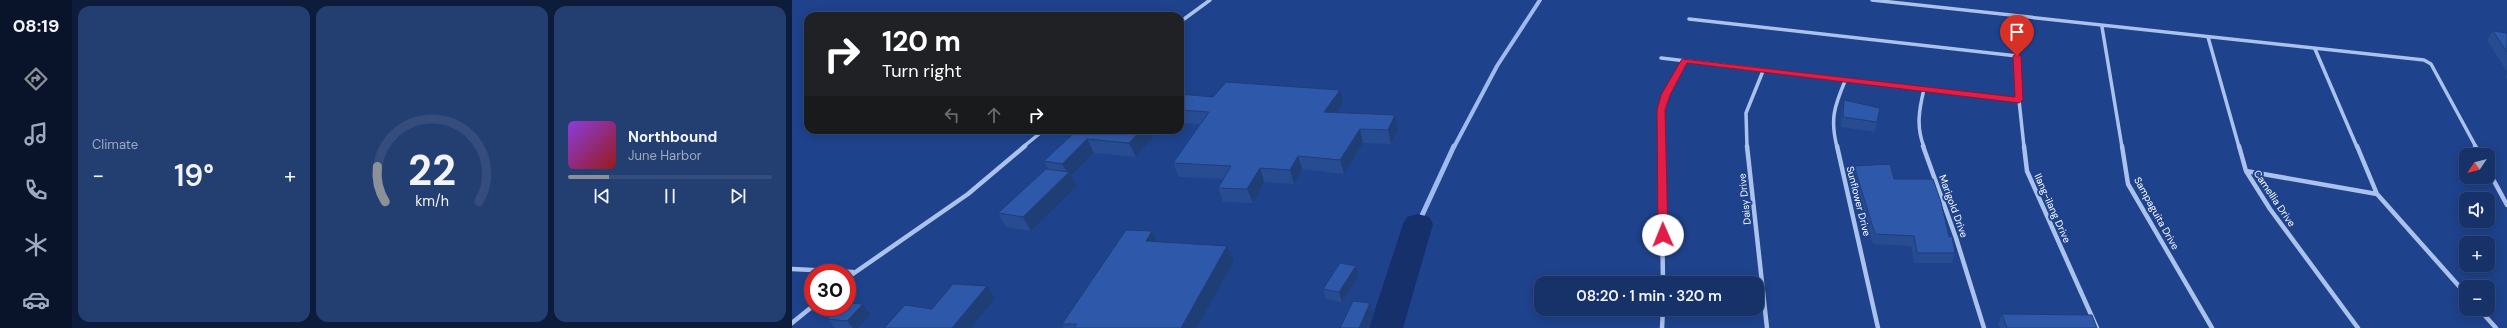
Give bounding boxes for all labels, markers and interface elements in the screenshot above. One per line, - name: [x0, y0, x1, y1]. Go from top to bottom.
- text: 08:19: [13, 14, 59, 38]
- pin: [2000, 15, 2034, 56]
- icon: arrive: [2006, 21, 2028, 43]
- text: 120 m: [882, 23, 961, 60]
- icon: right: [816, 28, 868, 80]
- text: Turn right: [882, 59, 962, 83]
- icon: directions: [22, 65, 50, 93]
- icon: left: [941, 104, 963, 126]
- icon: ahead: [983, 104, 1005, 126]
- icon: right: [1025, 104, 1047, 126]
- icon: music: [22, 120, 50, 148]
- text: Northbound: [628, 127, 717, 147]
- text: Climate: [92, 136, 138, 153]
- text: 22: [408, 144, 456, 198]
- text: June Harbor: [628, 147, 702, 164]
- north arrow: [2459, 148, 2495, 184]
- map controls: [2459, 148, 2495, 316]
- text: 19°: [174, 156, 214, 195]
- text: −: [92, 161, 104, 190]
- text: +: [284, 161, 296, 190]
- street label: Sunflower Drive: [1844, 165, 1874, 238]
- street label: Camellia Drive: [2251, 167, 2299, 229]
- street label: Daisy Drive: [1735, 172, 1754, 225]
- street label: Ilang-ilang Drive: [2031, 172, 2074, 245]
- street label: Marigold Drive: [1936, 173, 1971, 240]
- street label: Sampaguita Drive: [2131, 175, 2182, 252]
- icon: phone: [22, 176, 50, 204]
- icon: previous: [591, 185, 613, 207]
- icon: pause: [659, 185, 681, 207]
- icon: next: [727, 185, 749, 207]
- text: km/h: [415, 192, 449, 210]
- button: sound: [2459, 192, 2495, 228]
- position arrow: [1642, 214, 1684, 256]
- icon: climate: [22, 231, 50, 259]
- button: +: [2459, 236, 2495, 272]
- speed limit sign: 30: [804, 264, 856, 316]
- button: −: [2459, 280, 2495, 316]
- icon: car: [22, 286, 50, 314]
- text: 08:20 · 1 min · 320 m: [1576, 286, 1722, 306]

